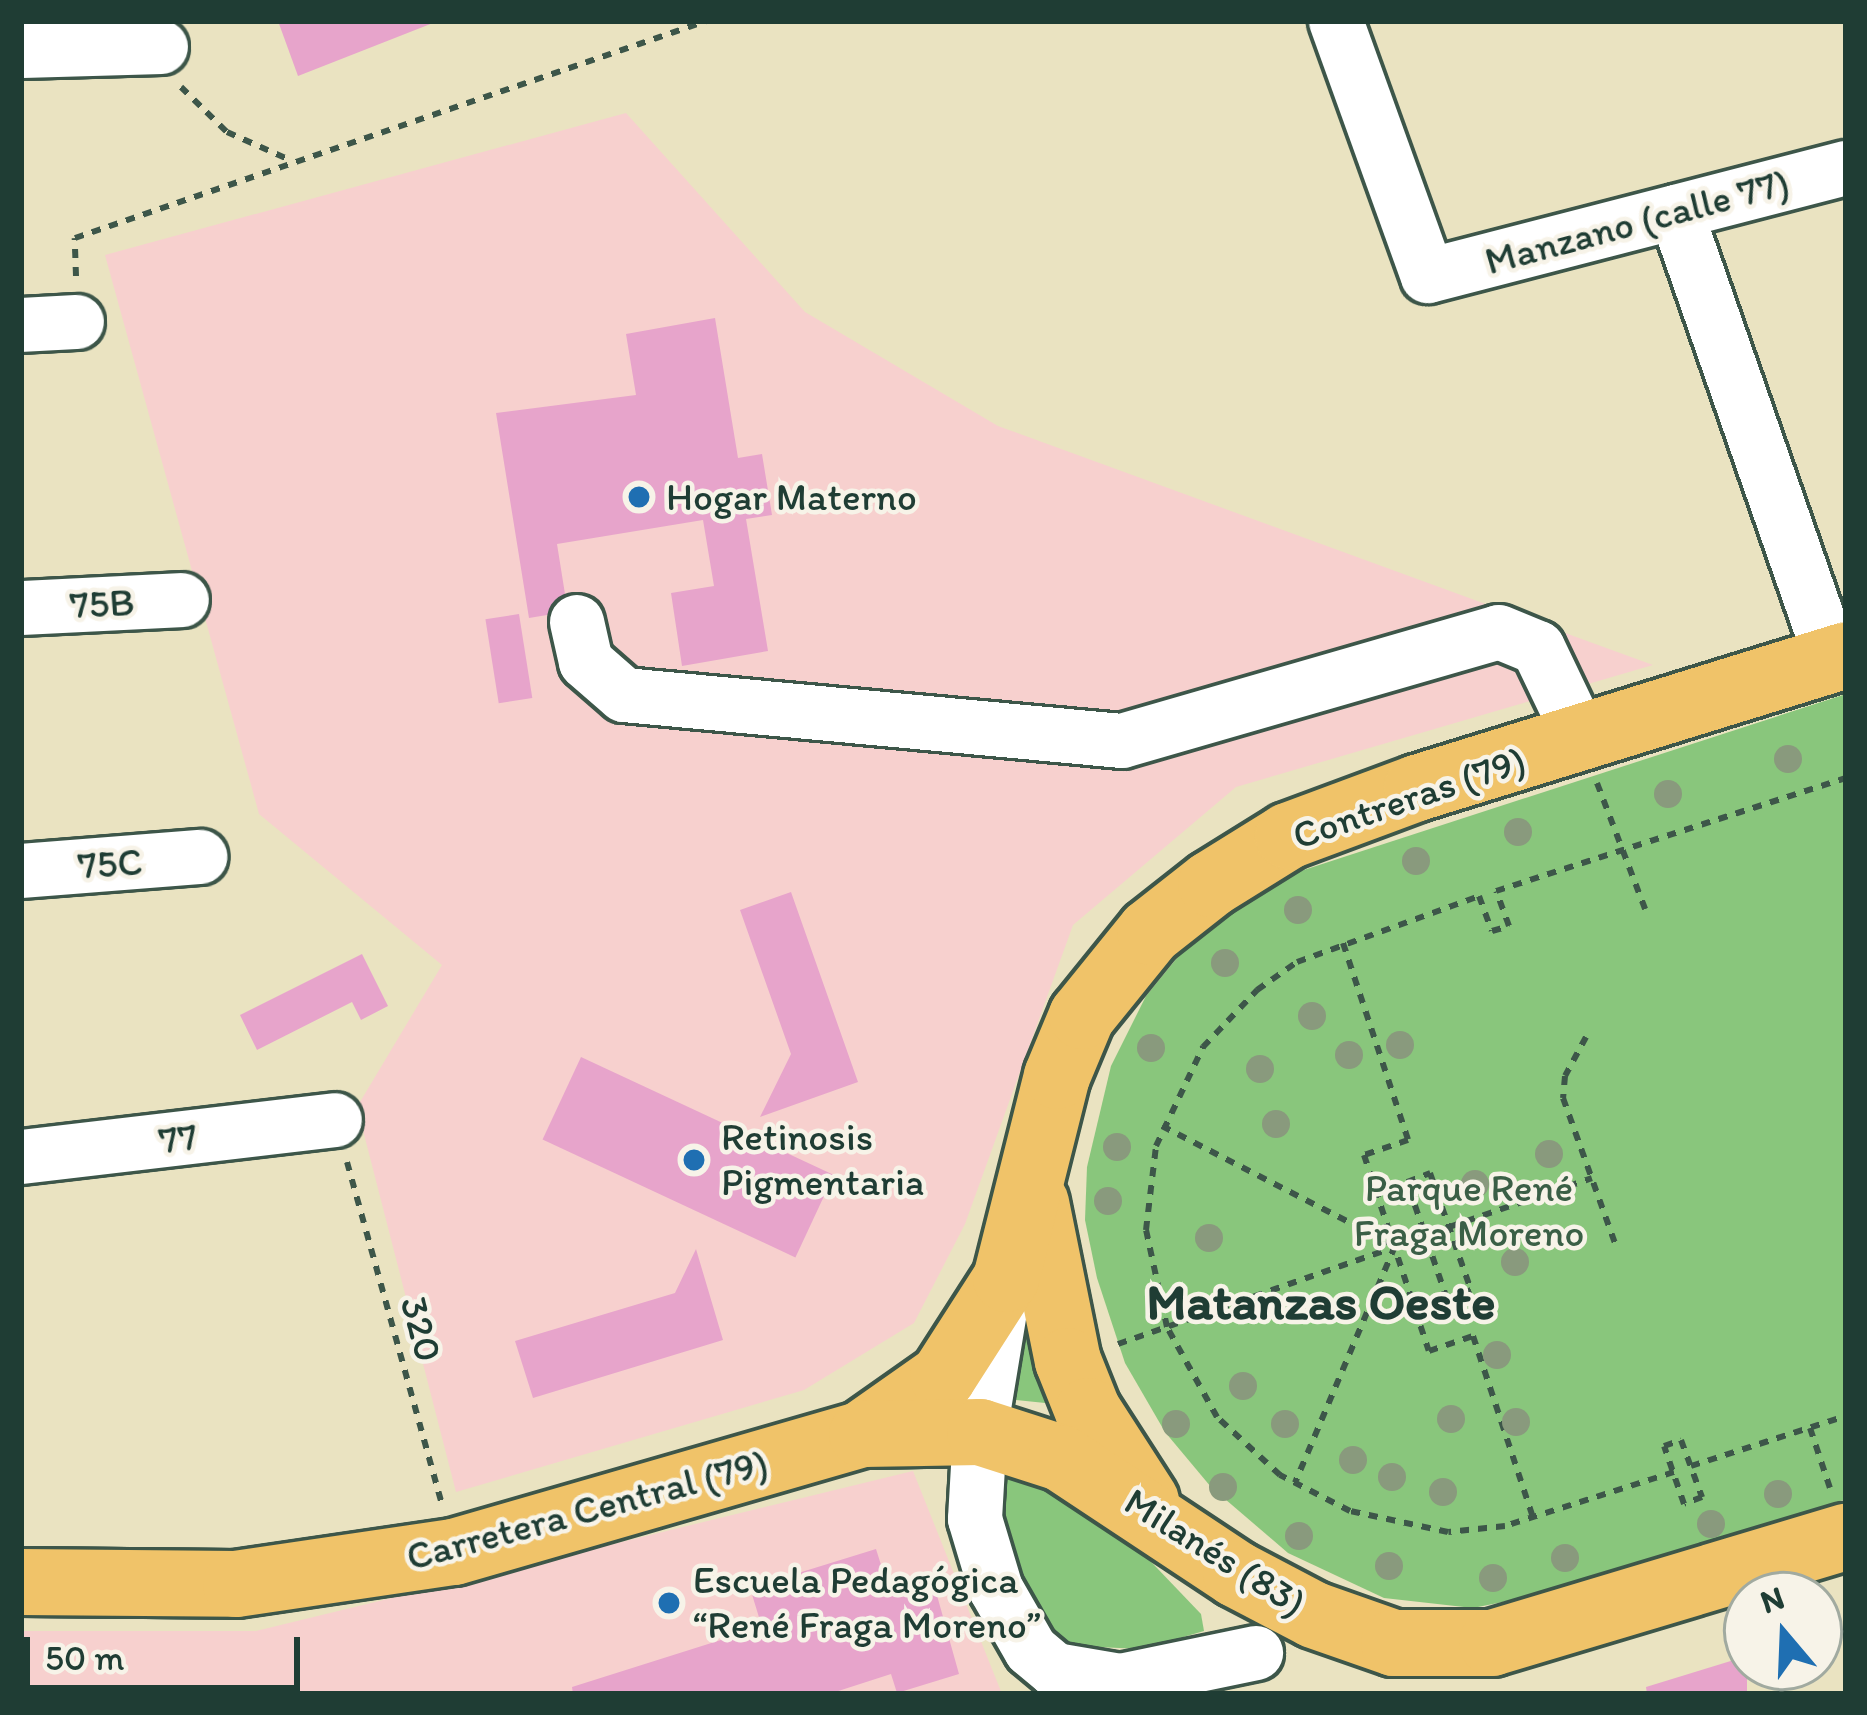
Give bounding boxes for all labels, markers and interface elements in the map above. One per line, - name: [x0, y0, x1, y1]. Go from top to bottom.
- street label: Manzano (calle 77): [1480, 159, 1794, 285]
- place label: Hogar Materno: [666, 474, 916, 520]
- marker: Hogar Materno: [623, 481, 655, 513]
- street label: 75B: [68, 579, 136, 629]
- street label: Contreras (79): [1287, 736, 1531, 860]
- street label: 75C: [76, 838, 144, 890]
- street label: 77: [156, 1113, 200, 1165]
- place label: Retinosis Pigmentaria: [721, 1115, 924, 1206]
- marker: Retinosis Pigmentaria: [678, 1144, 710, 1176]
- park label: Parque René Fraga Moreno: [1355, 1166, 1583, 1257]
- district label: Matanzas Oeste: [1147, 1271, 1495, 1333]
- street label: 320: [390, 1291, 452, 1367]
- street label: Carretera Central (79): [401, 1439, 773, 1581]
- street label: Milanés (83): [1116, 1478, 1314, 1626]
- place label: Escuela Pedagógica “René Fraga Moreno”: [693, 1558, 1041, 1649]
- north arrow: [1723, 1571, 1843, 1691]
- text: N: [1755, 1577, 1789, 1621]
- marker: Escuela Pedagógica “René Fraga Moreno”: [656, 1590, 682, 1616]
- scale bar: [30, 1613, 306, 1687]
- text: 50 m: [45, 1636, 124, 1679]

